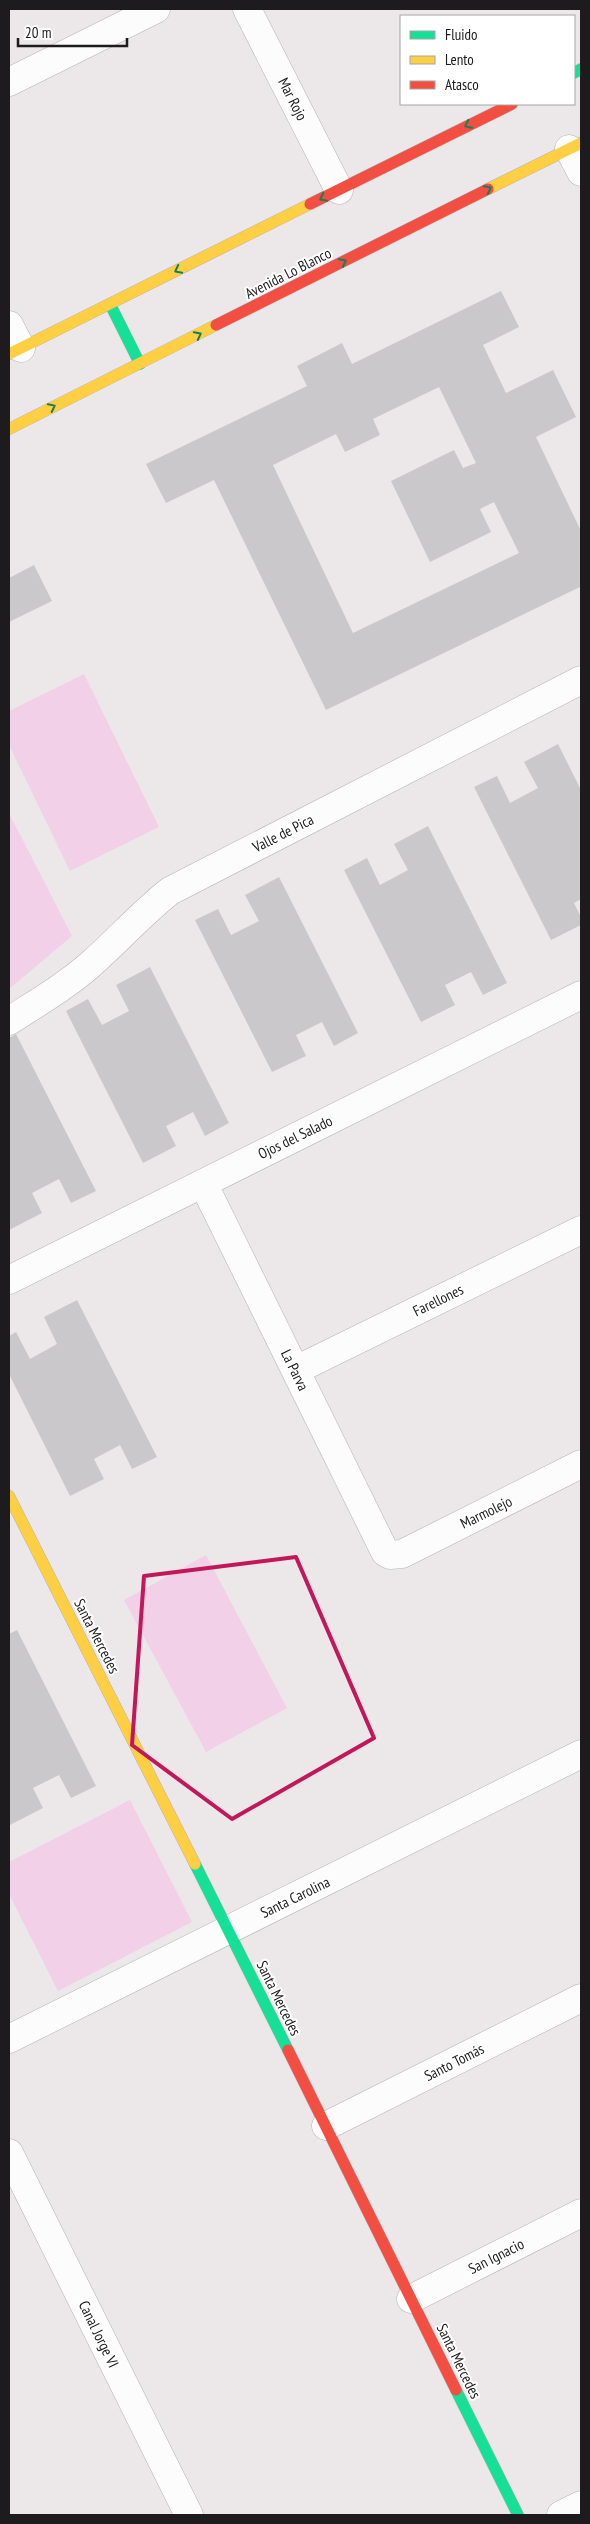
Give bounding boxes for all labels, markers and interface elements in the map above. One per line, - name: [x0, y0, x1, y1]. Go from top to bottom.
- scale bar: [18, 15, 126, 47]
- legend: [400, 15, 575, 105]
- text: 20 m: [25, 23, 51, 42]
- text: Fluido: [445, 25, 477, 44]
- text: Lento: [445, 50, 474, 69]
- street label: Mar Rojo: [274, 74, 312, 124]
- text: Atasco: [445, 75, 479, 94]
- one-way arrow: [465, 119, 474, 129]
- one-way arrow: [483, 185, 492, 195]
- one-way arrow: [319, 192, 328, 202]
- street label: Avenida Lo Blanco: [242, 243, 334, 303]
- one-way arrow: [338, 258, 347, 268]
- one-way arrow: [174, 264, 183, 274]
- one-way arrow: [193, 331, 202, 341]
- one-way arrow: [47, 404, 56, 414]
- street label: Valle de Pica: [248, 810, 317, 857]
- street label: Ojos del Salado: [255, 1111, 335, 1163]
- street label: Farellones: [410, 1280, 466, 1320]
- street label: La Parva: [277, 1346, 313, 1394]
- street label: Marmolejo: [457, 1491, 515, 1533]
- street label: Santa Mercedes: [70, 1596, 124, 1676]
- street label: Santa Carolina: [257, 1872, 333, 1922]
- street label: Santa Mercedes: [253, 1957, 305, 2039]
- street label: Santo Tomás: [421, 2039, 487, 2085]
- street label: San Ignacio: [465, 2234, 527, 2278]
- street label: Canal Jorge VI: [75, 2297, 123, 2371]
- street label: Santa Mercedes: [433, 2320, 485, 2402]

